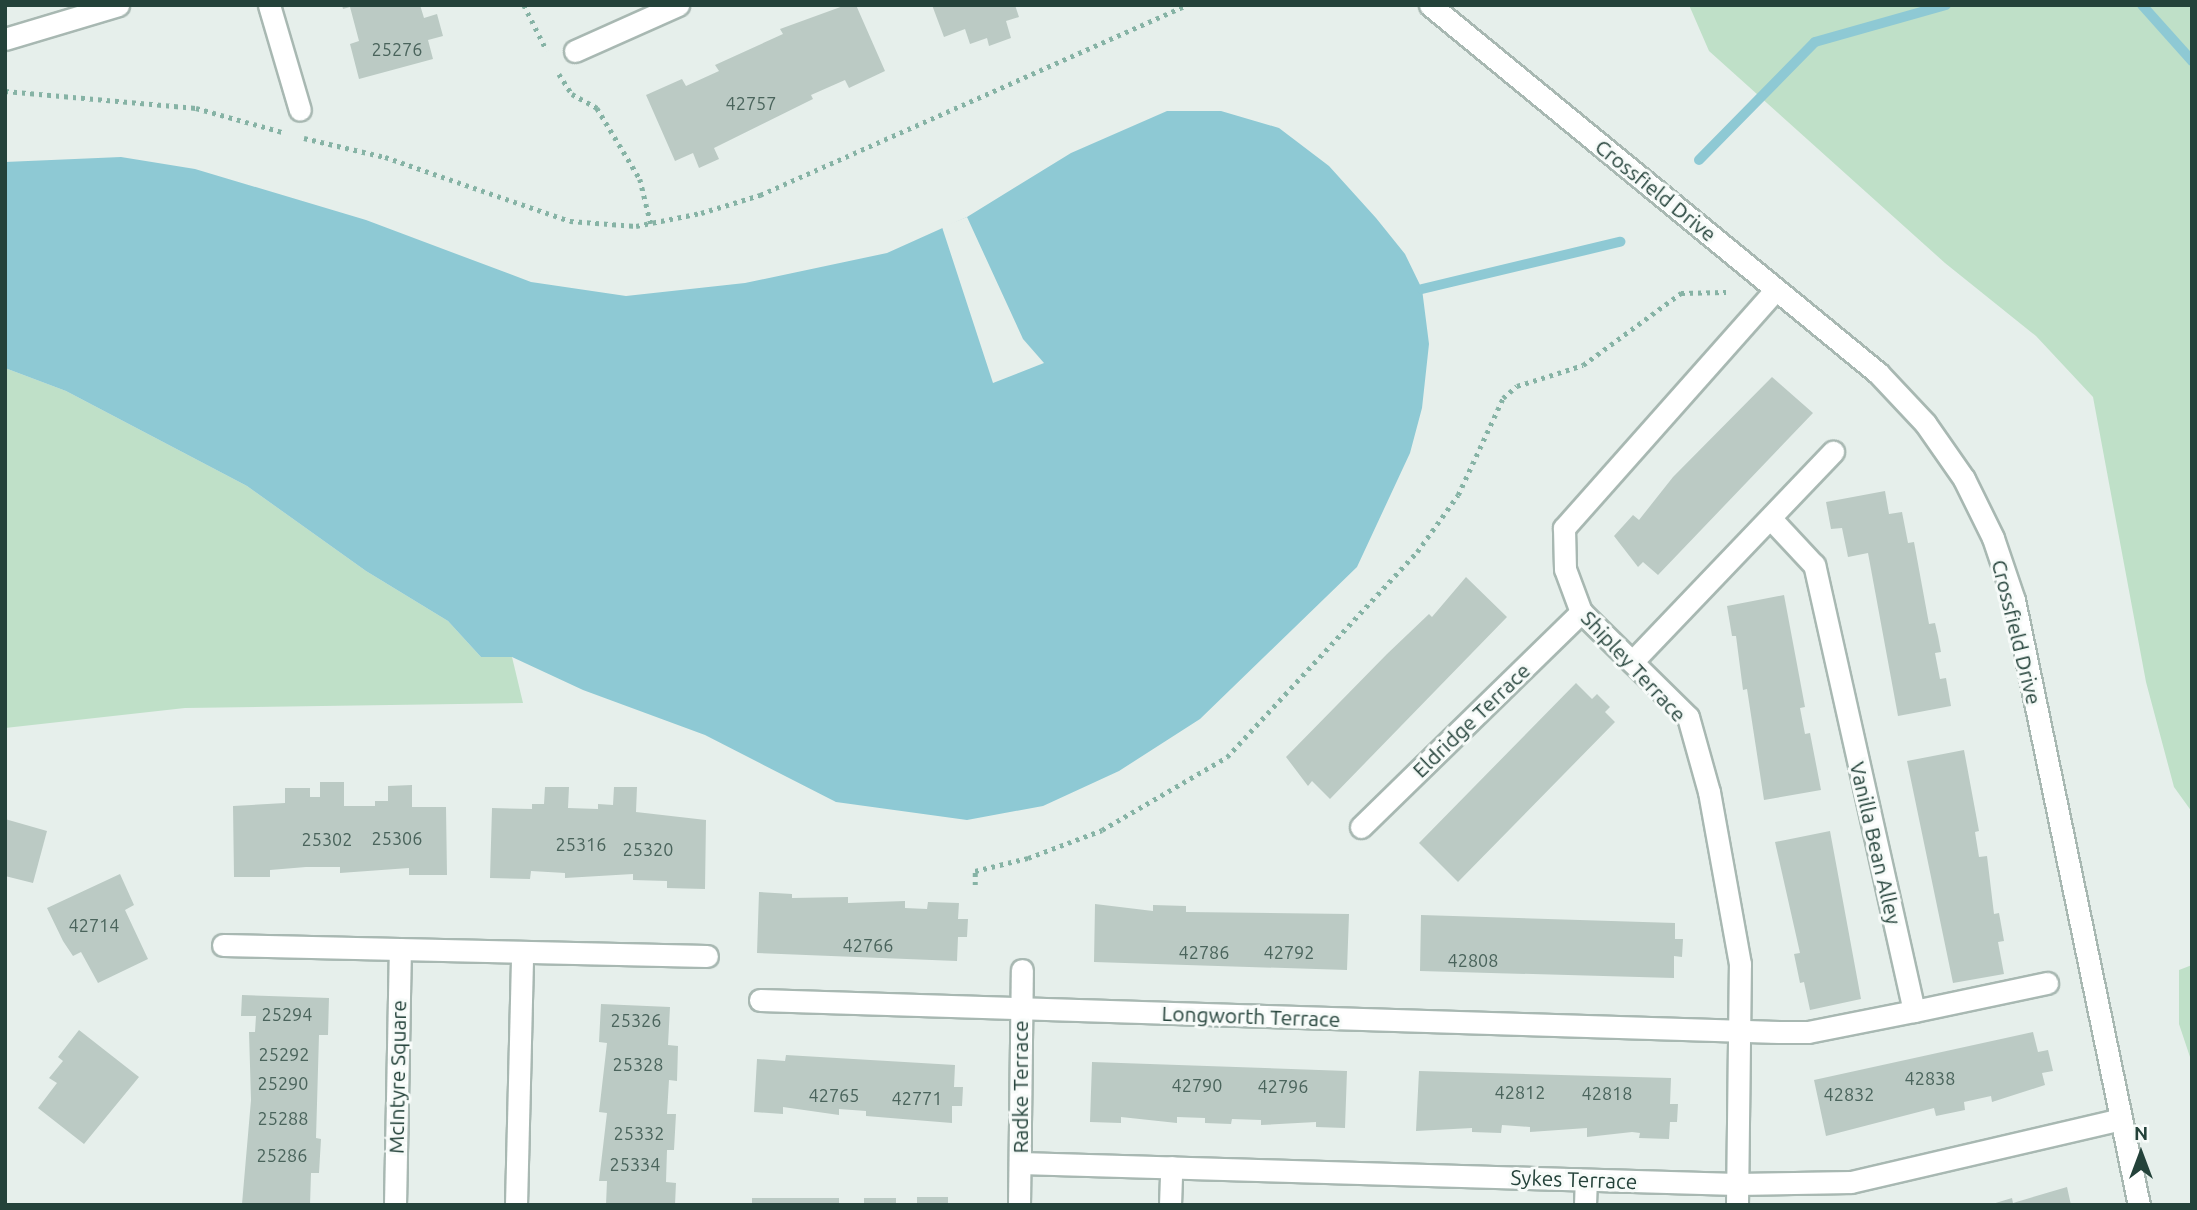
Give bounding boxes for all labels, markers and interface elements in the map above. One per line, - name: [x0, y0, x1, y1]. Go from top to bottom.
- house number: 25276: [372, 38, 422, 60]
- house number: 42757: [726, 92, 776, 114]
- street label: Crossfield Drive: [1590, 134, 1722, 246]
- street label: Crossfield Drive: [1987, 557, 2047, 707]
- street label: Shipley Terrace: [1576, 605, 1692, 727]
- street label: Eldridge Terrace: [1407, 658, 1535, 782]
- street label: Vanilla Bean Alley: [1845, 759, 1907, 927]
- house number: 25306: [372, 827, 422, 849]
- house number: 25302: [302, 828, 352, 850]
- house number: 25316: [556, 833, 606, 855]
- house number: 25320: [623, 838, 673, 860]
- house number: 42714: [69, 914, 119, 936]
- house number: 42766: [843, 934, 893, 956]
- house number: 42786: [1179, 941, 1229, 963]
- house number: 42792: [1264, 941, 1314, 963]
- house number: 42808: [1448, 949, 1498, 971]
- street label: McIntyre Square: [383, 1000, 411, 1154]
- street label: Longworth Terrace: [1161, 1000, 1341, 1032]
- house number: 25294: [262, 1003, 312, 1025]
- house number: 25326: [611, 1009, 661, 1031]
- street label: Radke Terrace: [1007, 1020, 1033, 1154]
- house number: 25292: [259, 1043, 309, 1065]
- house number: 25328: [613, 1053, 663, 1075]
- house number: 42838: [1905, 1067, 1955, 1089]
- house number: 25290: [258, 1072, 308, 1094]
- house number: 42790: [1172, 1074, 1222, 1096]
- house number: 42796: [1258, 1075, 1308, 1097]
- house number: 42812: [1495, 1081, 1545, 1103]
- house number: 42818: [1582, 1082, 1632, 1104]
- house number: 42832: [1824, 1083, 1874, 1105]
- house number: 42765: [809, 1084, 859, 1106]
- house number: 42771: [892, 1087, 942, 1109]
- house number: 25288: [258, 1107, 308, 1129]
- north arrow: [2106, 1119, 2176, 1189]
- house number: 25332: [614, 1122, 664, 1144]
- text: N: [2134, 1122, 2148, 1144]
- house number: 25286: [257, 1144, 307, 1166]
- house number: 25334: [610, 1153, 660, 1175]
- street label: Sykes Terrace: [1510, 1164, 1638, 1194]

